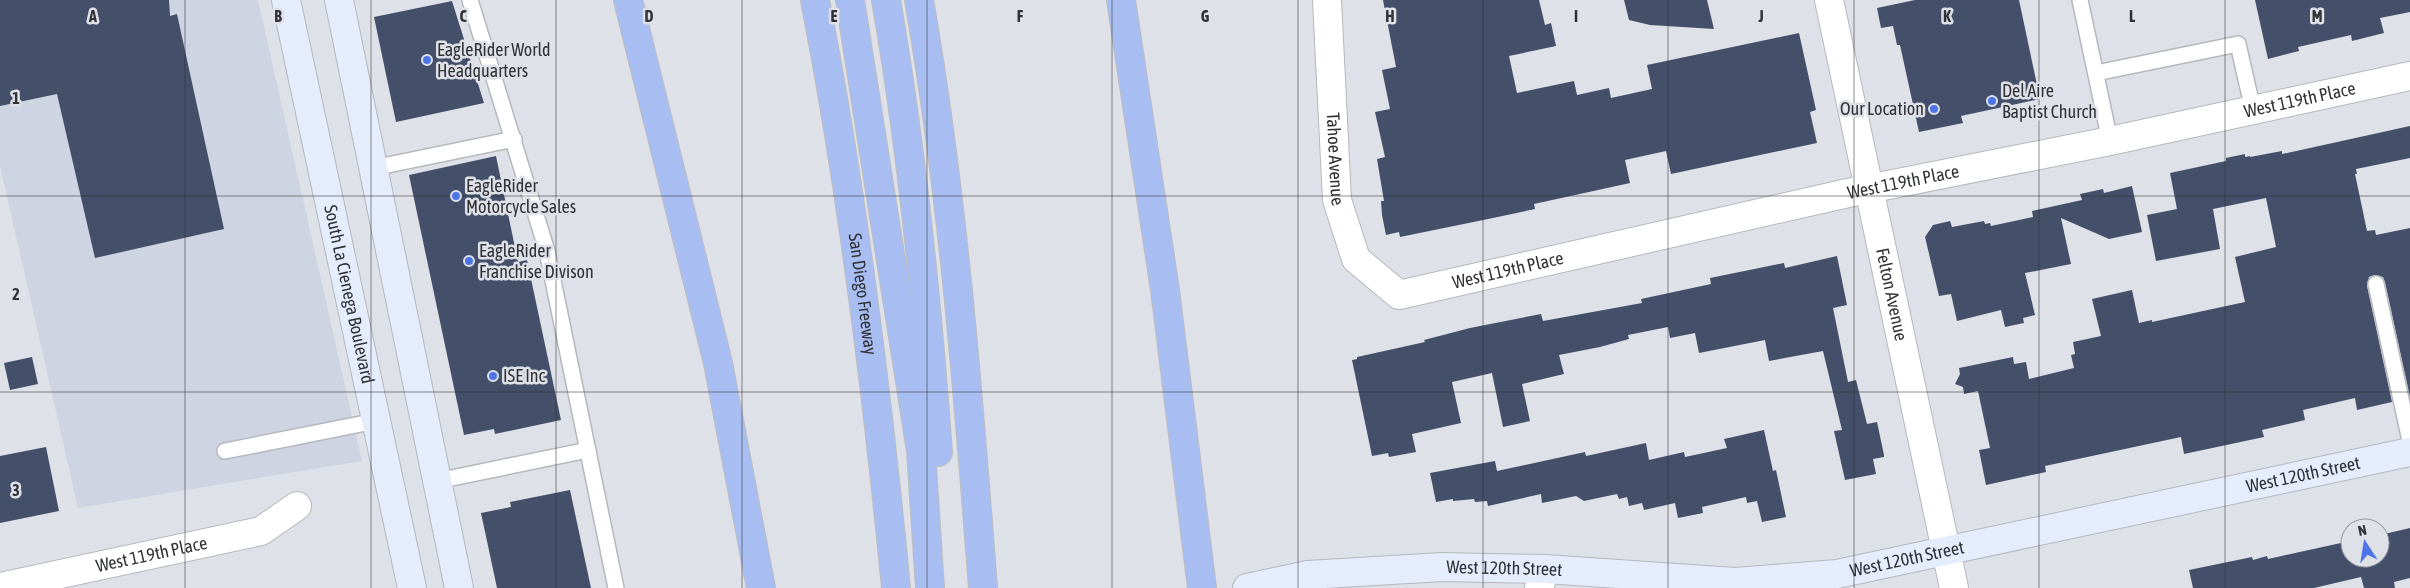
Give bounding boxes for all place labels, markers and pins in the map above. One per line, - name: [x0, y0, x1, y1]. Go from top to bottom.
- place label: EagleRider World Headquarters: [437, 39, 551, 81]
- marker: EagleRider World Headquarters: [421, 54, 433, 66]
- place label: Del Aire Baptist Church: [2002, 80, 2097, 122]
- marker: Del Aire Baptist Church: [1986, 95, 1998, 107]
- place label: Our Location: [1840, 98, 1924, 119]
- marker: Our Location: [1928, 103, 1940, 115]
- place label: EagleRider Motorcycle Sales: [466, 175, 576, 217]
- marker: EagleRider Motorcycle Sales: [450, 190, 462, 202]
- place label: EagleRider Franchise Divison: [479, 240, 594, 282]
- marker: EagleRider Franchise Divison: [463, 255, 475, 267]
- place label: ISE Inc: [503, 365, 546, 386]
- marker: ISE Inc: [487, 370, 499, 382]

